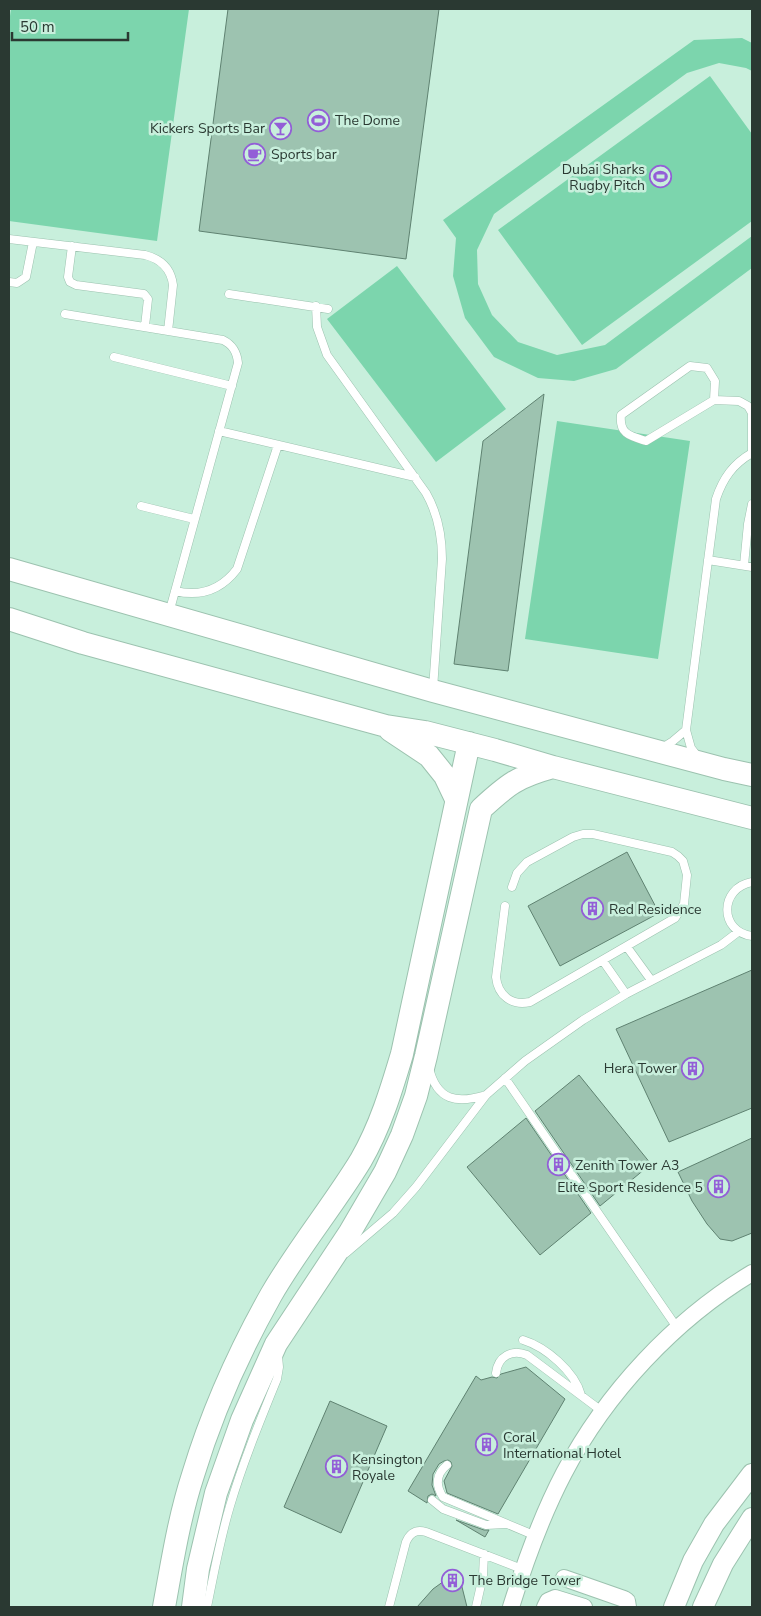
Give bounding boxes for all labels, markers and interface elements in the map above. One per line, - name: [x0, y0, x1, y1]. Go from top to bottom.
- scale bar: [12, 10, 129, 42]
- text: 50 m: [20, 17, 55, 37]
- sports icon: The Dome: [307, 108, 331, 132]
- place label: The Dome: [335, 111, 400, 130]
- bar icon: Kickers Sports Bar: [269, 116, 293, 140]
- place label: Kickers Sports Bar: [150, 119, 265, 138]
- cafe icon: Sports bar: [243, 142, 267, 166]
- place label: Sports bar: [271, 145, 337, 164]
- place label: Dubai Sharks Rugby Pitch: [562, 160, 645, 195]
- sports icon: Dubai Sharks Rugby Pitch: [649, 165, 673, 189]
- building icon: Red Residence: [581, 897, 605, 921]
- place label: Red Residence: [609, 900, 701, 919]
- building icon: Hera Tower: [681, 1056, 705, 1080]
- place label: Hera Tower: [604, 1059, 677, 1078]
- building icon: Zenith Tower A3: [547, 1153, 571, 1177]
- place label: Zenith Tower A3: [575, 1156, 680, 1175]
- building icon: Elite Sport Residence 5: [707, 1175, 731, 1199]
- place label: Elite Sport Residence 5: [557, 1178, 703, 1197]
- place label: Coral International Hotel: [503, 1428, 622, 1463]
- building icon: Coral International Hotel: [475, 1433, 499, 1457]
- place label: Kensington Royale: [352, 1450, 423, 1485]
- building icon: Kensington Royale: [324, 1455, 348, 1479]
- building icon: The Bridge Tower: [441, 1568, 465, 1592]
- place label: The Bridge Tower: [469, 1571, 581, 1590]

